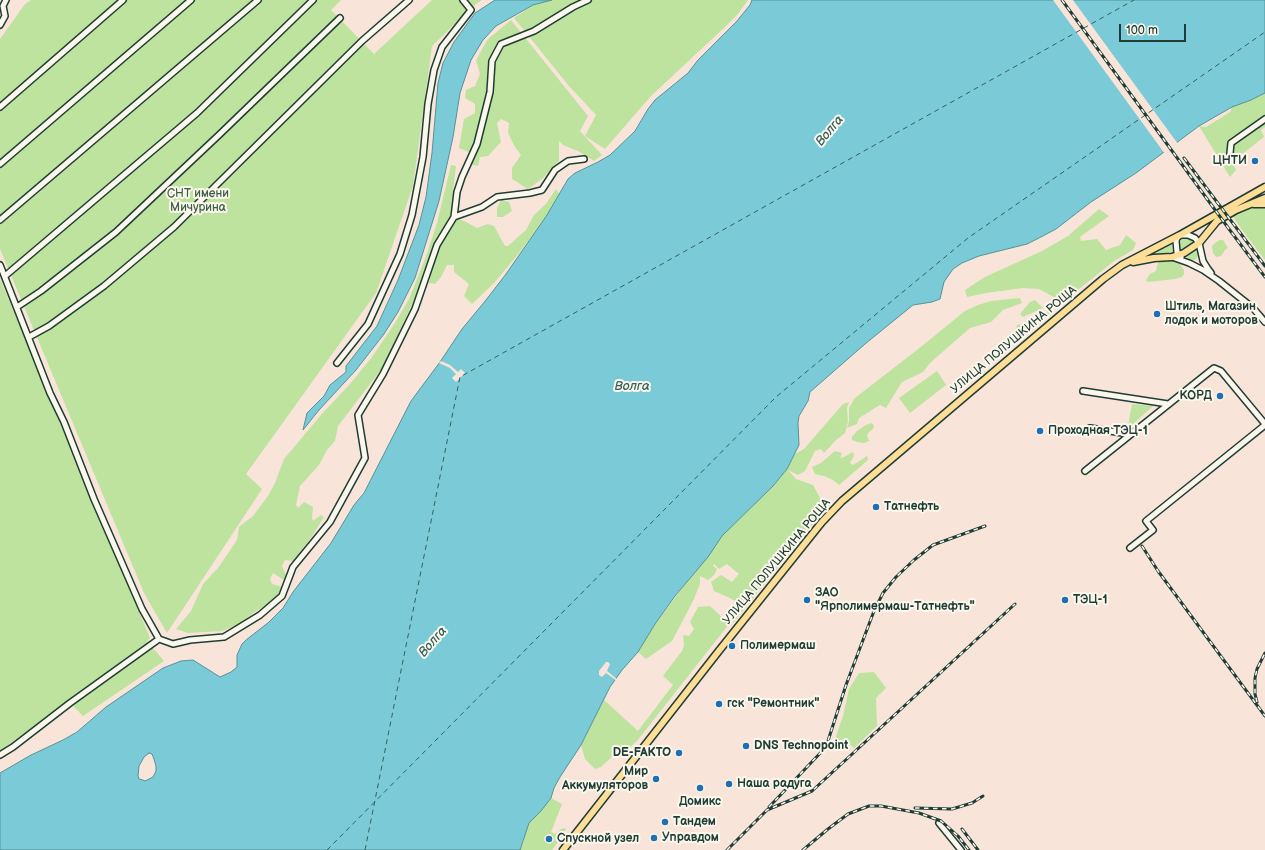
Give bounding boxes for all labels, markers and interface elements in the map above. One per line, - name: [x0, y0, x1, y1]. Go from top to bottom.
- scale bar: [1121, 16, 1188, 42]
- text: 100 m: [1126, 23, 1158, 38]
- water label: Волга: [813, 112, 847, 150]
- place label: ЦНТИ: [1212, 154, 1247, 168]
- marker: ЦНТИ: [1250, 156, 1260, 166]
- park label: СНТ имени Мичурина: [167, 187, 229, 215]
- street label: УЛИЦА ПОЛУШКИНА РОЩА: [948, 283, 1080, 397]
- place label: Штиль, Магазин лодок и моторов: [1165, 300, 1258, 328]
- marker: Штиль, Магазин лодок и моторов: [1152, 309, 1162, 319]
- water label: Волга: [614, 379, 650, 395]
- place label: КОРД: [1179, 389, 1212, 403]
- marker: КОРД: [1215, 391, 1225, 401]
- place label: Проходная ТЭЦ-1: [1048, 424, 1148, 438]
- marker: Проходная ТЭЦ-1: [1035, 426, 1045, 436]
- street label: УЛИЦА ПОЛУШКИНА РОЩА: [720, 496, 834, 628]
- place label: Татнефть: [884, 500, 939, 514]
- marker: Татнефть: [871, 502, 881, 512]
- place label: ЗАО "Ярполимермаш-Татнефть": [815, 586, 975, 614]
- place label: ТЭЦ-1: [1073, 593, 1107, 607]
- marker: ЗАО "Ярполимермаш-Татнефть": [802, 595, 812, 605]
- marker: ТЭЦ-1: [1060, 595, 1070, 605]
- water label: Волга: [416, 624, 450, 660]
- place label: Полимермаш: [740, 639, 815, 653]
- marker: Полимермаш: [727, 641, 737, 651]
- place label: гск "Ремонтник": [727, 697, 820, 711]
- marker: гск "Ремонтник": [714, 699, 724, 709]
- place label: DNS Technopoint: [754, 739, 848, 753]
- marker: DNS Technopoint: [741, 741, 751, 751]
- place label: DE-FAKTO: [613, 746, 671, 760]
- marker: DE-FAKTO: [674, 748, 684, 758]
- place label: Мир Аккумуляторов: [562, 765, 648, 793]
- marker: Мир Аккумуляторов: [651, 774, 661, 784]
- place label: Наша радуга: [737, 777, 811, 791]
- marker: Наша радуга: [724, 779, 734, 789]
- marker: Домикс: [695, 783, 705, 793]
- place label: Домикс: [679, 795, 721, 809]
- place label: Тандем: [673, 815, 716, 829]
- marker: Тандем: [660, 817, 670, 827]
- place label: Управдом: [662, 831, 719, 845]
- place label: Спускной узел: [557, 832, 639, 846]
- marker: Управдом: [649, 833, 659, 843]
- marker: Спускной узел: [544, 834, 554, 844]

